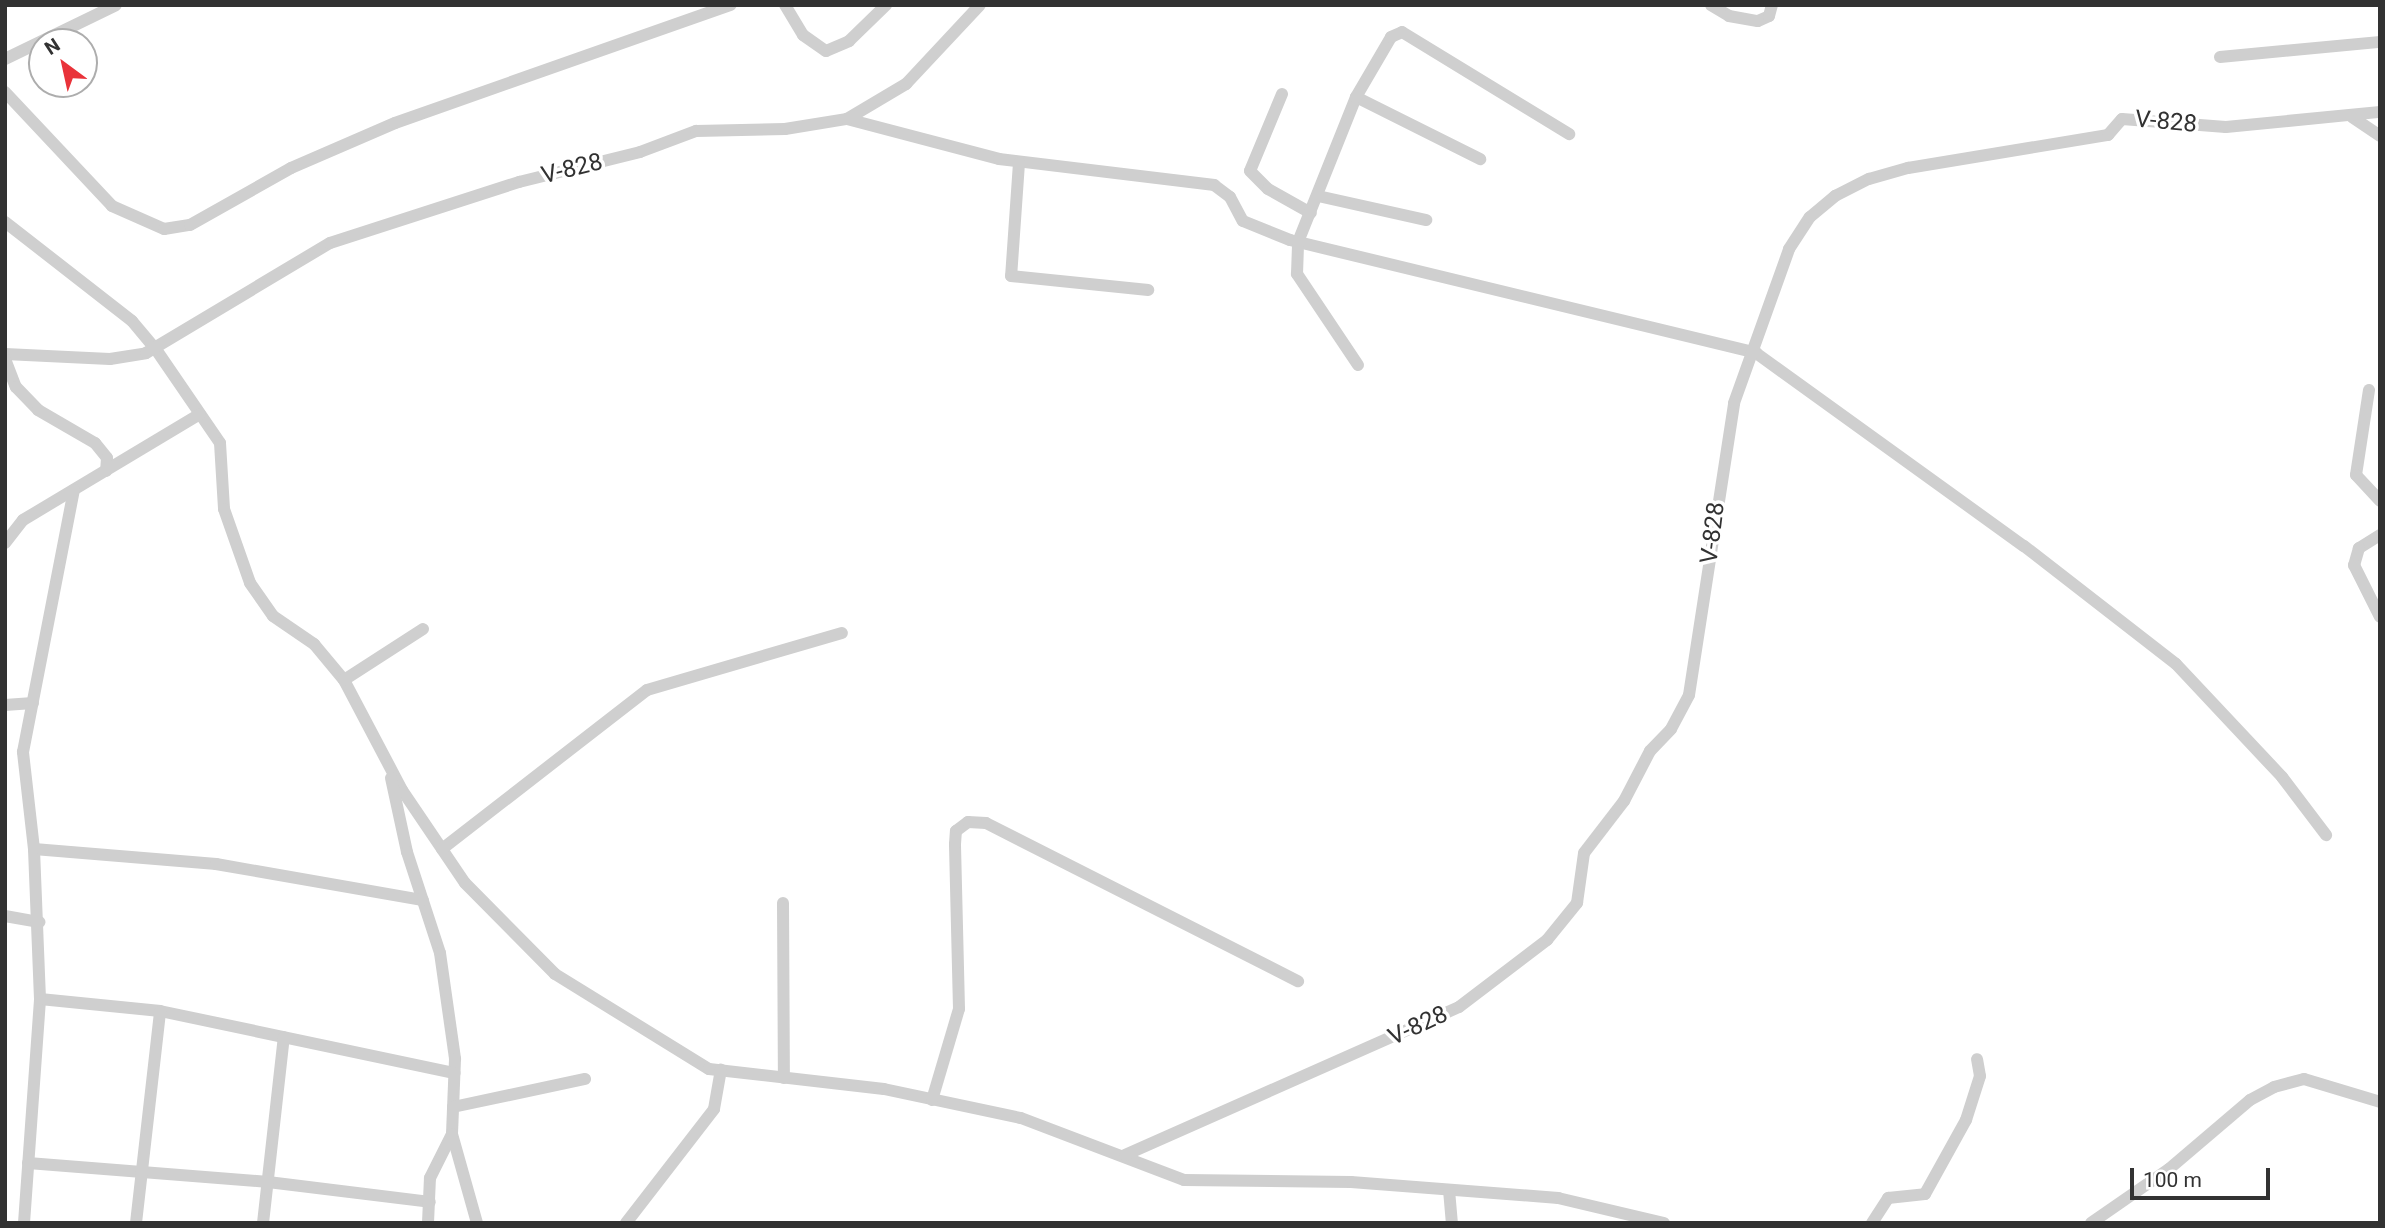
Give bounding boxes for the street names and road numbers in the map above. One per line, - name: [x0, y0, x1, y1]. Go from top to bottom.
- street label: V-828: [2134, 105, 2198, 139]
- street label: V-828: [538, 148, 606, 190]
- street label: V-828: [1695, 501, 1731, 565]
- street label: V-828: [1384, 1000, 1452, 1052]

